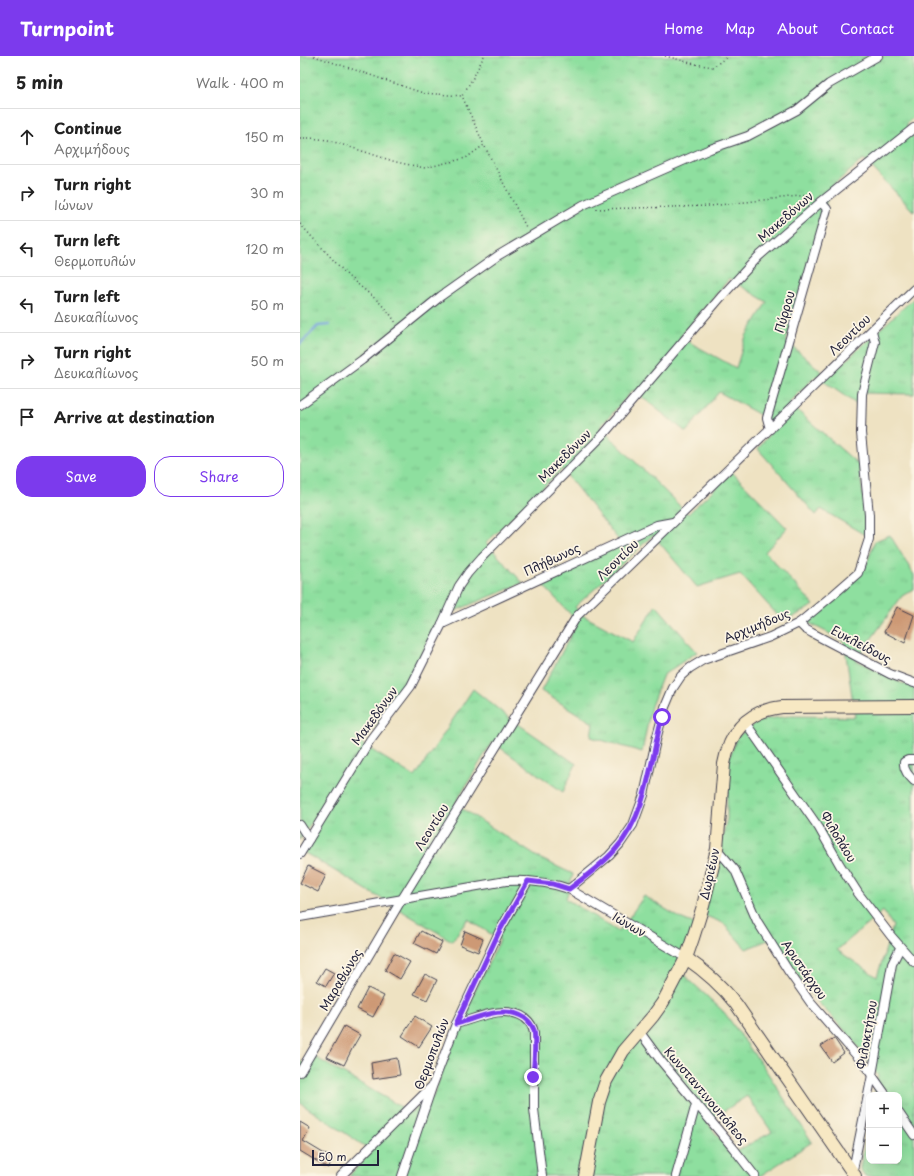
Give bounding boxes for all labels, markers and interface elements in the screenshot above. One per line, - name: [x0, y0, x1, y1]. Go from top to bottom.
- text: Turnpoint: [20, 14, 114, 42]
- text: Home: [664, 18, 703, 39]
- text: Map: [725, 18, 755, 39]
- text: About: [777, 18, 818, 39]
- text: Contact: [840, 18, 894, 39]
- text: 5 min: [16, 69, 63, 95]
- text: Walk · 400 m: [196, 73, 284, 92]
- text: Continue: [54, 116, 122, 139]
- icon: ahead: [16, 126, 38, 148]
- text: 150 m: [245, 127, 284, 146]
- text: Αρχιμήδους: [54, 139, 130, 158]
- text: Turn right: [54, 172, 131, 195]
- icon: right: [16, 182, 38, 204]
- text: 30 m: [250, 183, 284, 202]
- street label: Μακεδόνων: [753, 187, 817, 246]
- text: Ιώνων: [54, 195, 93, 214]
- text: Turn left: [54, 228, 120, 251]
- icon: left: [16, 238, 38, 260]
- text: 120 m: [245, 239, 284, 258]
- text: Θερμοπυλών: [54, 251, 136, 270]
- text: Turn left: [54, 284, 120, 307]
- street label: Πύρρου: [769, 288, 799, 335]
- icon: left: [16, 294, 38, 316]
- text: 50 m: [250, 295, 284, 314]
- text: Δευκαλίωνος: [54, 307, 139, 326]
- street label: Λεοντίου: [824, 310, 874, 359]
- text: Turn right: [54, 340, 131, 363]
- icon: right: [16, 350, 38, 372]
- text: 50 m: [250, 351, 284, 370]
- text: Δευκαλίωνος: [54, 363, 139, 382]
- text: Arrive at destination: [54, 405, 215, 428]
- icon: arrive: [16, 406, 38, 428]
- street label: Μακεδόνων: [534, 425, 595, 486]
- button: Save: [16, 456, 146, 497]
- button: Share: [154, 456, 284, 497]
- street label: Λεοντίου: [592, 535, 642, 584]
- street label: Πλήθωνος: [520, 538, 583, 580]
- street label: Αρχιμήδους: [721, 604, 792, 647]
- street label: Ευκλείδους: [828, 621, 895, 668]
- street label: Μακεδόνων: [347, 682, 402, 749]
- route start: [653, 708, 671, 726]
- street label: Λεοντίου: [410, 800, 453, 853]
- street label: Φιλολάου: [817, 807, 861, 866]
- street label: Δωριέων: [694, 846, 724, 901]
- street label: Ιώνων: [609, 907, 650, 941]
- street label: Αριστάρχου: [778, 936, 832, 1003]
- street label: Μαραθώνος: [314, 945, 366, 1014]
- street label: Φιλοκτήτου: [851, 999, 881, 1071]
- street label: Θερμοπυλών: [409, 1015, 453, 1092]
- street label: Κωνσταντινουπόλεος: [661, 1043, 753, 1148]
- route end: [524, 1068, 542, 1086]
- map controls: [866, 1092, 902, 1164]
- button: +: [866, 1092, 902, 1128]
- button: −: [866, 1128, 902, 1164]
- scale bar: [312, 1148, 379, 1167]
- text: 50 m: [318, 1148, 347, 1165]

